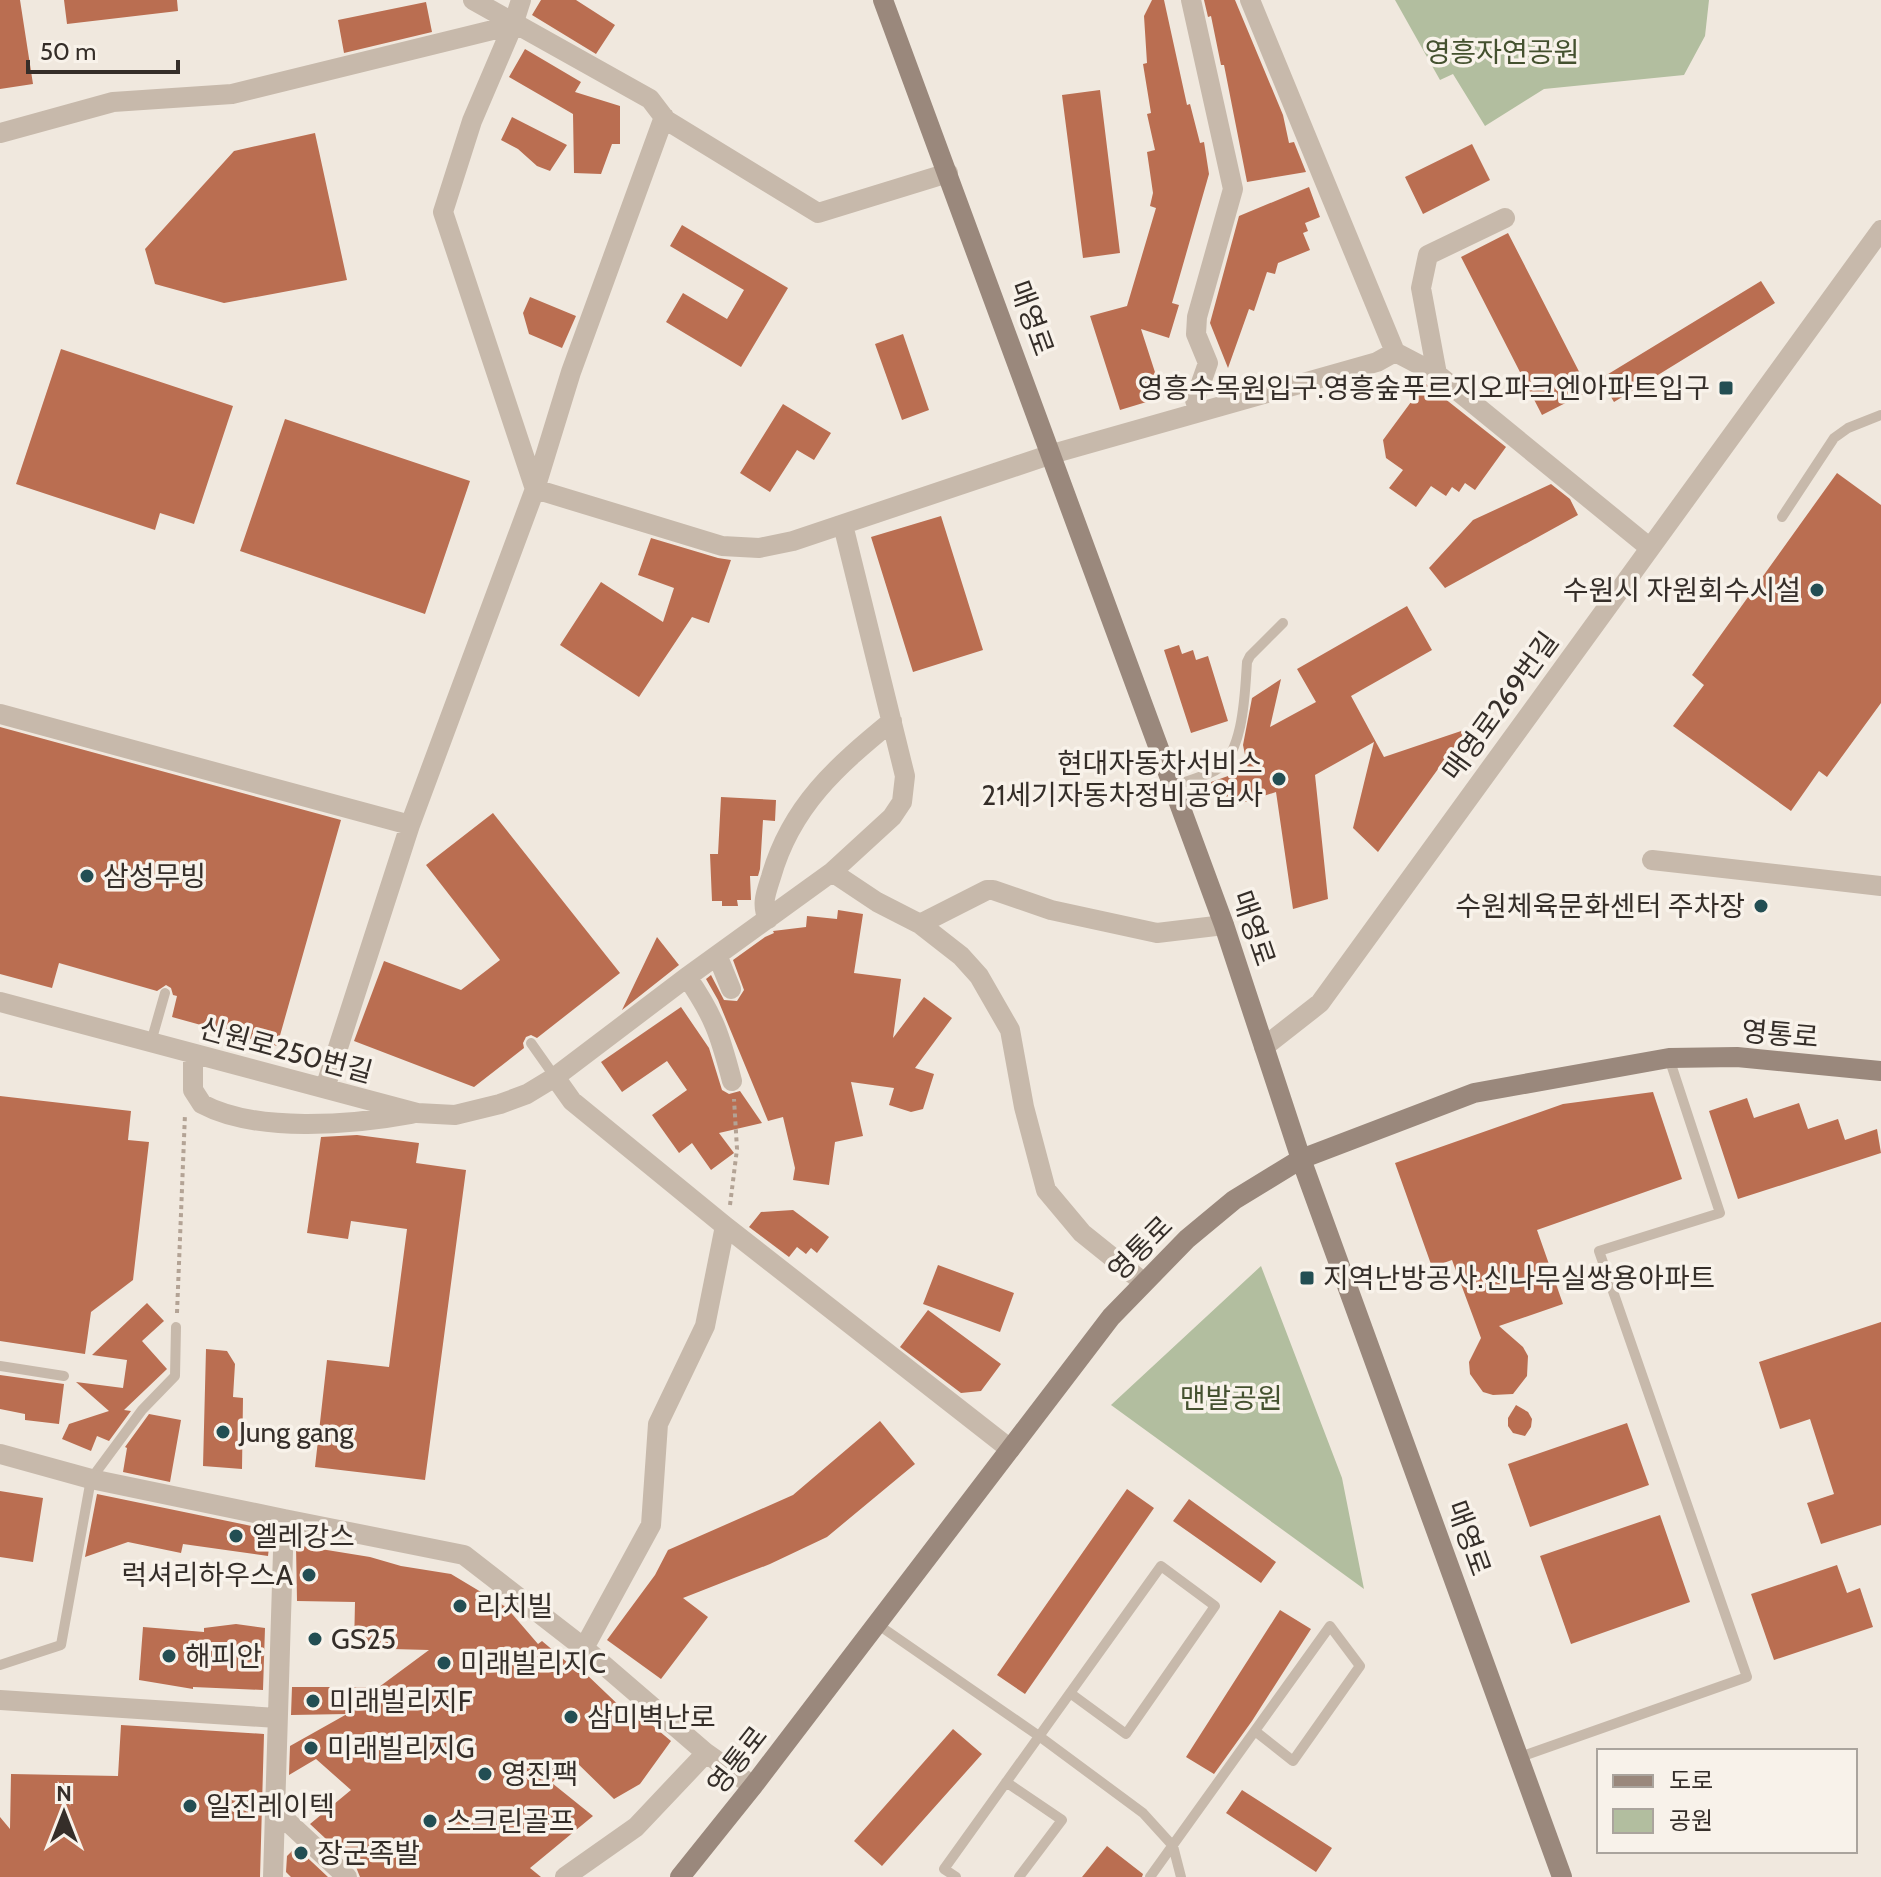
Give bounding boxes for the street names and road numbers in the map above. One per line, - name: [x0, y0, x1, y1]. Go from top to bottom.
- street label: 매영로: [1003, 276, 1061, 360]
- street label: 매영로269번길: [1435, 625, 1565, 787]
- street label: 매영로: [1225, 886, 1283, 970]
- street label: 신원로250번길: [196, 1011, 376, 1089]
- street label: 영통로: [1740, 1014, 1820, 1054]
- street label: 영통로: [1101, 1209, 1179, 1287]
- street label: 매영로: [1440, 1496, 1498, 1580]
- street label: 영통로: [700, 1719, 774, 1801]

